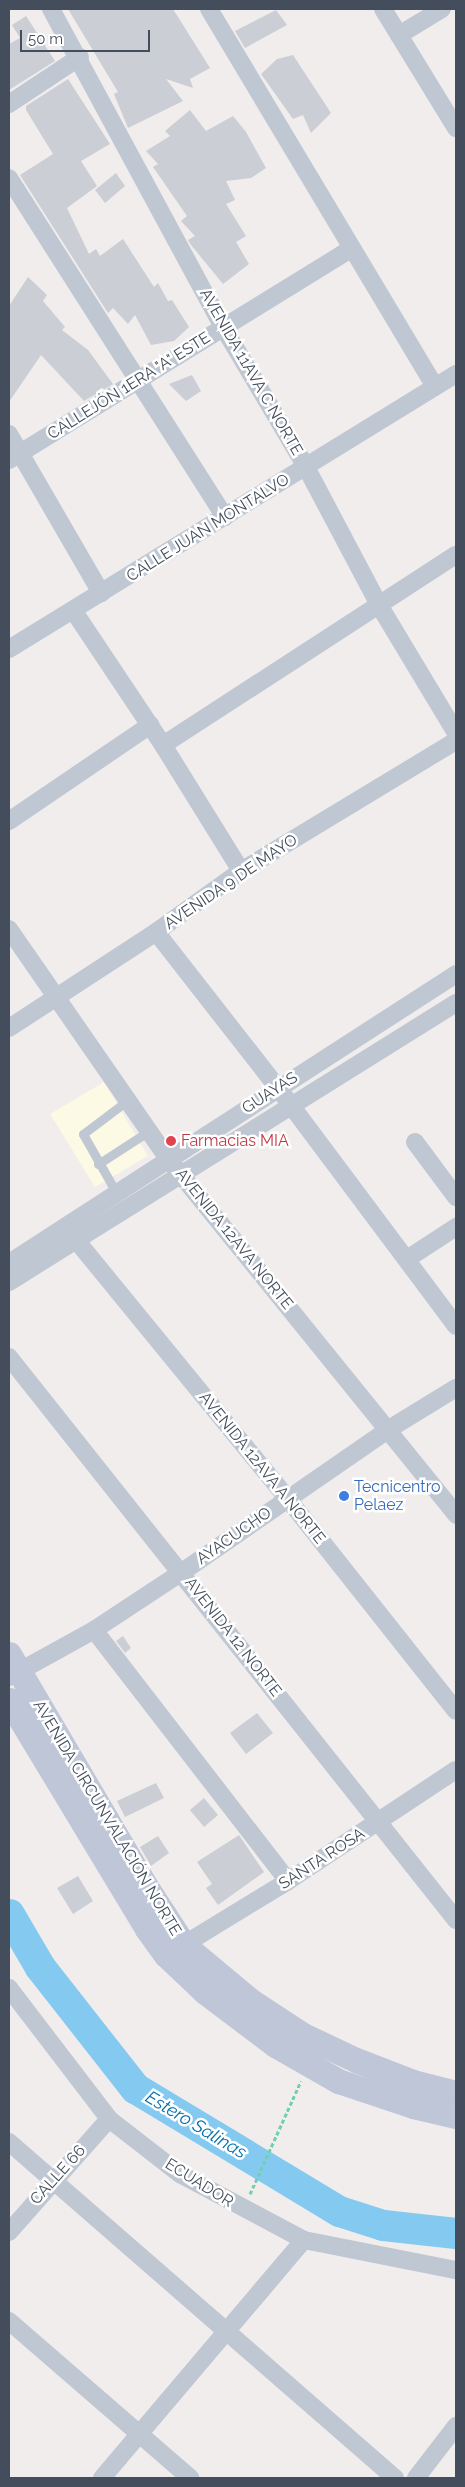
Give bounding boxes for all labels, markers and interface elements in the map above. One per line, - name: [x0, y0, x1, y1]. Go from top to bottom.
- scale bar: [22, 20, 152, 52]
- text: 50 m: [28, 30, 63, 48]
- street label: AVENIDA 11AVA C NORTE: [195, 285, 307, 459]
- street label: CALLEJÓN 1ERA "A" ESTE: [44, 328, 214, 444]
- street label: CALLE JUAN MONTALVO: [123, 470, 293, 586]
- street label: AVENIDA 9 DE MAYO: [161, 830, 301, 934]
- street label: GUAYAS: [239, 1068, 301, 1118]
- place label: Farmacias MIA: [181, 1131, 289, 1151]
- marker: Farmacias MIA: [165, 1135, 177, 1147]
- street label: AVENIDA 12AVA NORTE: [171, 1164, 297, 1314]
- street label: AVENIDA 12AVA A NORTE: [194, 1387, 330, 1549]
- place label: Tecnicentro Pelaez: [354, 1477, 441, 1515]
- marker: Tecnicentro Pelaez: [338, 1490, 350, 1502]
- street label: AYACUCHO: [193, 1503, 275, 1569]
- street label: AVENIDA 12 NORTE: [180, 1573, 286, 1701]
- street label: AVENIDA CIRCUNVALACIÓN NORTE: [29, 1697, 185, 1939]
- street label: SANTA ROSA: [275, 1824, 369, 1894]
- water label: Estero Salinas: [142, 2086, 250, 2164]
- street label: CALLE 66: [26, 2141, 90, 2209]
- street label: ECUADOR: [161, 2155, 237, 2211]

